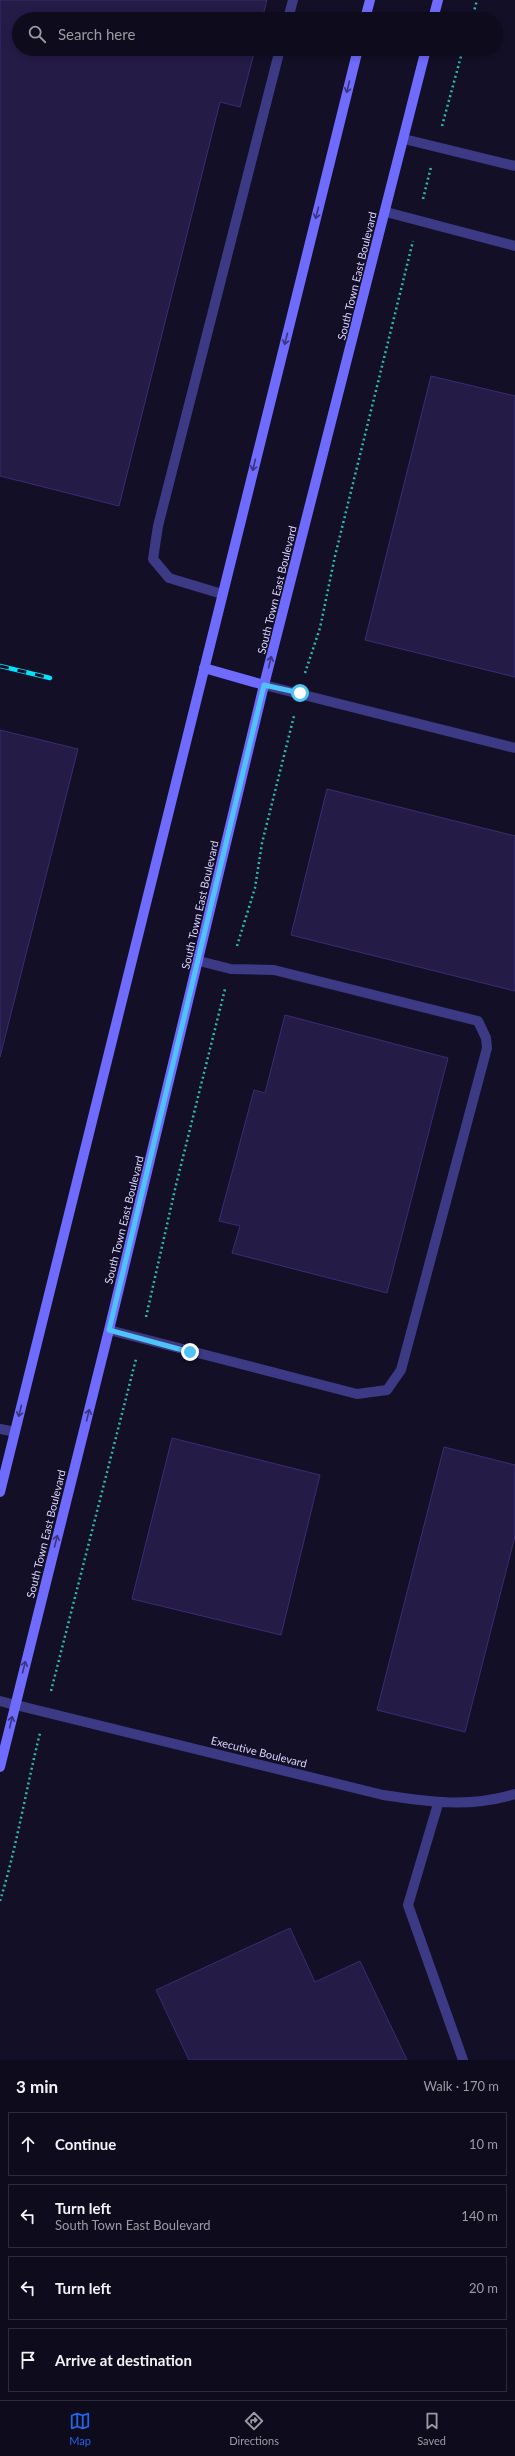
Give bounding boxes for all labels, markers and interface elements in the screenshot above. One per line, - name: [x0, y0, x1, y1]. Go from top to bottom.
- search box: [12, 12, 503, 56]
- icon: search: [26, 23, 48, 45]
- text: Search here: [58, 25, 135, 43]
- one-way arrow: [344, 80, 351, 93]
- one-way arrow: [313, 206, 320, 219]
- street label: South Town East Boulevard: [334, 210, 379, 341]
- one-way arrow: [281, 332, 289, 345]
- one-way arrow: [250, 459, 258, 472]
- street label: South Town East Boulevard: [254, 524, 299, 655]
- one-way arrow: [267, 656, 275, 669]
- route start: [291, 684, 309, 702]
- street label: South Town East Boulevard: [178, 839, 221, 971]
- street label: South Town East Boulevard: [101, 1154, 146, 1285]
- route end: [181, 1343, 199, 1361]
- one-way arrow: [16, 1404, 23, 1417]
- one-way arrow: [85, 1408, 92, 1421]
- street label: South Town East Boulevard: [23, 1468, 68, 1599]
- one-way arrow: [53, 1534, 61, 1547]
- one-way arrow: [21, 1660, 29, 1673]
- one-way arrow: [7, 1716, 15, 1729]
- street label: Executive Boulevard: [210, 1733, 308, 1770]
- text: 3 min: [16, 2076, 58, 2097]
- text: Walk · 170 m: [423, 2078, 499, 2094]
- icon: ahead: [17, 2133, 39, 2155]
- text: Continue: [55, 2135, 116, 2153]
- text: 10 m: [469, 2136, 498, 2152]
- text: Turn left: [55, 2199, 111, 2217]
- icon: left: [17, 2205, 39, 2227]
- text: 140 m: [461, 2208, 498, 2224]
- text: South Town East Boulevard: [55, 2217, 211, 2233]
- icon: left: [17, 2277, 39, 2299]
- text: Turn left: [55, 2279, 111, 2297]
- text: 20 m: [469, 2280, 498, 2296]
- icon: arrive: [17, 2349, 39, 2371]
- text: Arrive at destination: [55, 2351, 192, 2369]
- tab: Map: [69, 2410, 91, 2447]
- tab: Directions: [229, 2410, 279, 2447]
- tab: Saved: [417, 2410, 446, 2447]

